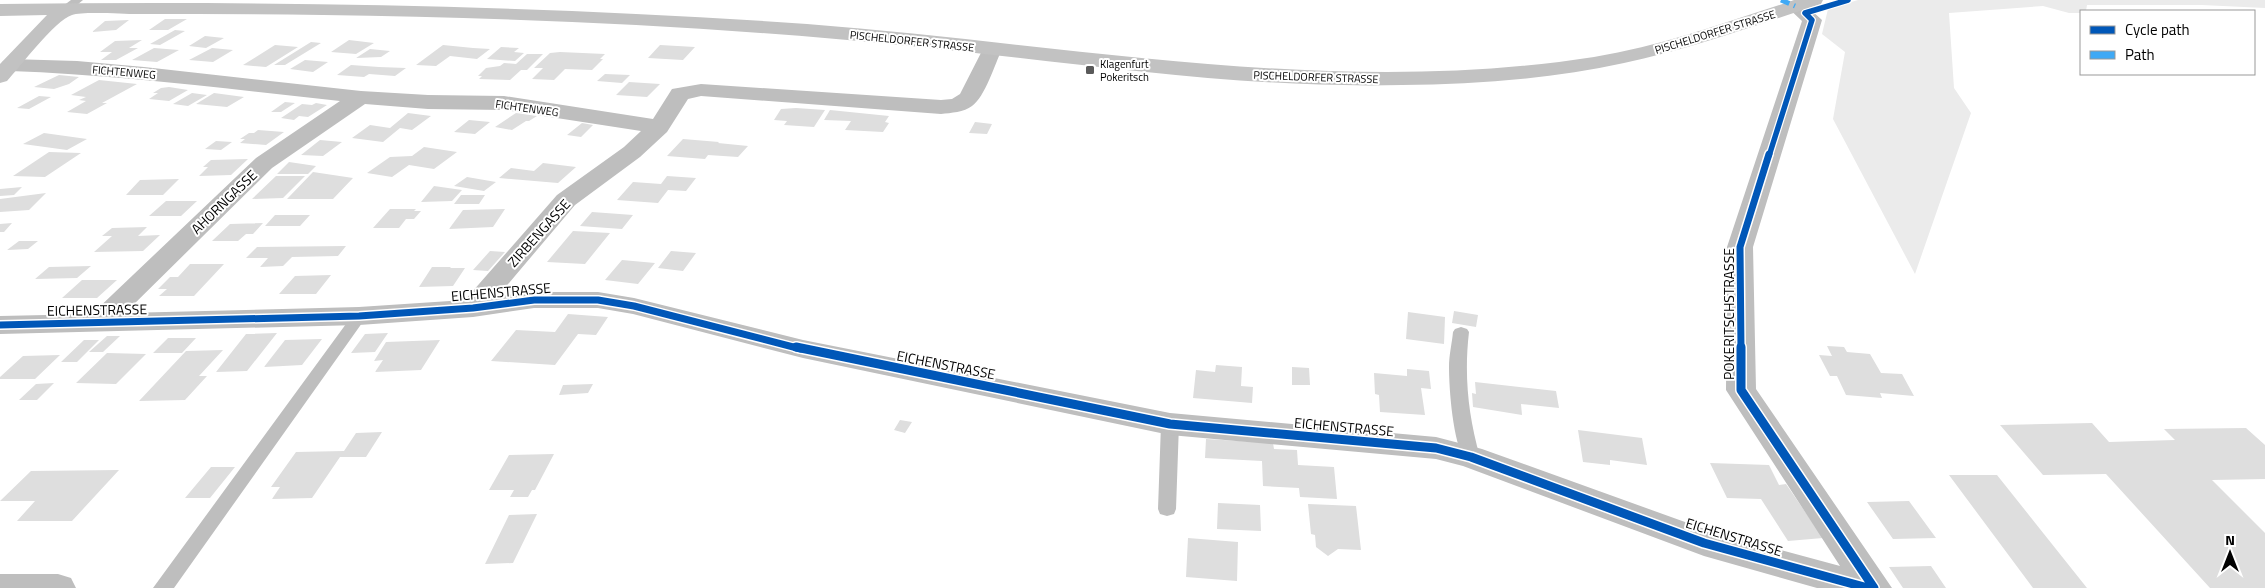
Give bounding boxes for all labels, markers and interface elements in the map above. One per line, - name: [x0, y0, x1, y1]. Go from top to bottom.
- street label: PISCHELDORFER STRASSE: [1653, 6, 1777, 58]
- legend: [2080, 10, 2255, 75]
- text: Cycle path: [2125, 18, 2190, 41]
- street label: PISCHELDORFER STRASSE: [849, 27, 975, 55]
- text: Path: [2125, 43, 2155, 66]
- place label: Klagenfurt Pokeritsch: [1100, 56, 1149, 85]
- street label: FICHTENWEG: [92, 61, 157, 83]
- marker: Klagenfurt Pokeritsch: [1084, 64, 1096, 76]
- street label: PISCHELDORFER STRASSE: [1253, 67, 1379, 87]
- street label: FICHTENWEG: [494, 96, 560, 120]
- street label: AHORNGASSE: [186, 164, 262, 239]
- street label: ZIRBENGASSE: [502, 194, 575, 271]
- street label: POKERITSCHSTRASSE: [1718, 248, 1739, 380]
- street label: EICHENSTRASSE: [450, 277, 552, 306]
- street label: EICHENSTRASSE: [47, 298, 147, 321]
- street label: EICHENSTRASSE: [895, 345, 997, 384]
- street label: EICHENSTRASSE: [1293, 412, 1395, 441]
- street label: EICHENSTRASSE: [1683, 512, 1785, 561]
- north arrow: [2205, 528, 2255, 578]
- text: N: [2225, 529, 2235, 550]

